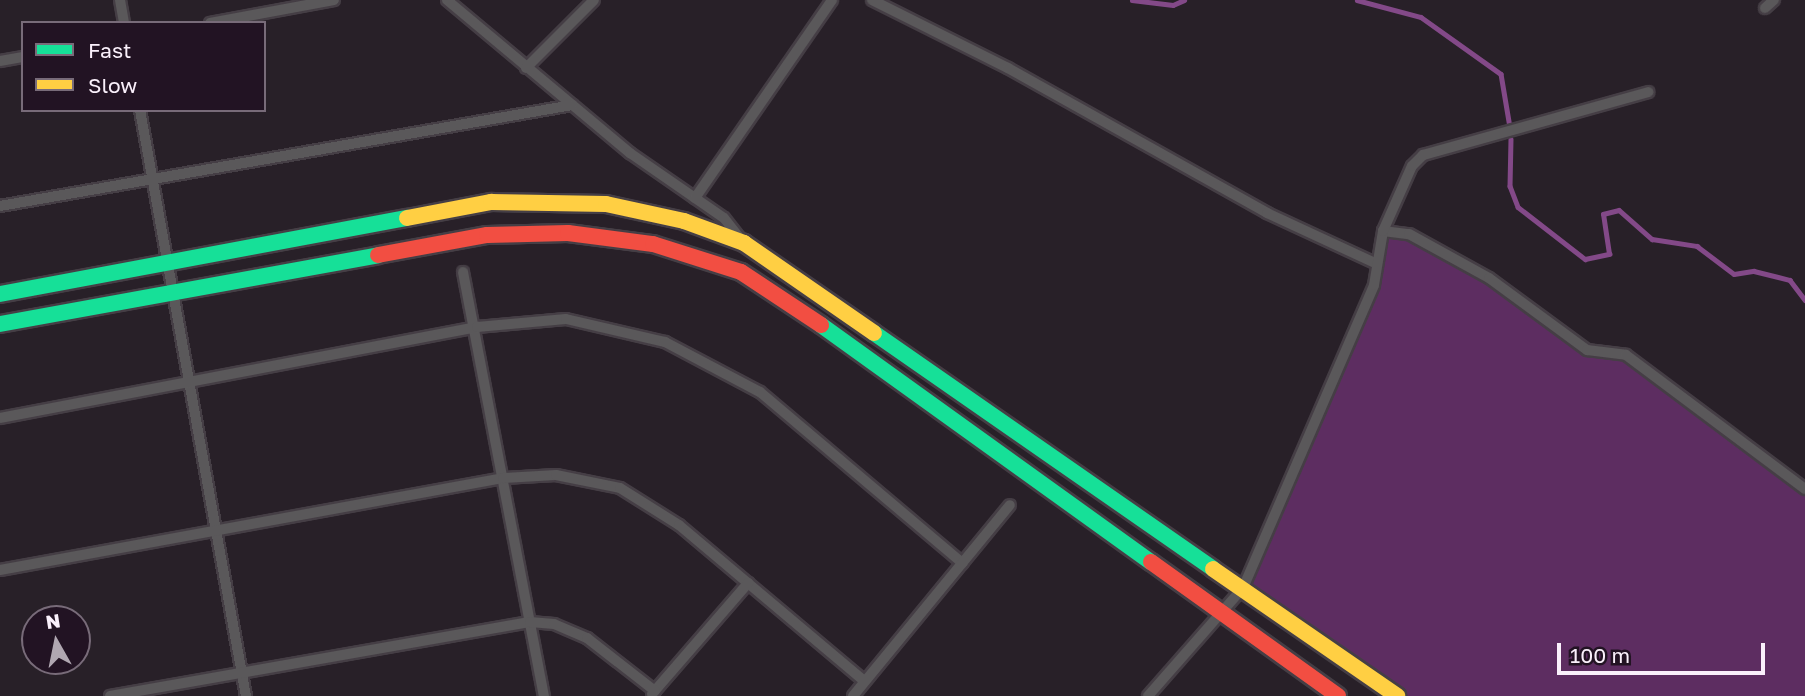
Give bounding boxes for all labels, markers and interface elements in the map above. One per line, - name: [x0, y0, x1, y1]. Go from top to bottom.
- legend: [21, 21, 266, 112]
- text: Fast: [88, 37, 131, 63]
- text: Slow: [88, 72, 137, 98]
- north arrow: [21, 605, 91, 675]
- text: N: [44, 608, 62, 633]
- scale bar: [1560, 630, 1768, 674]
- text: 100 m: [1570, 642, 1630, 668]

